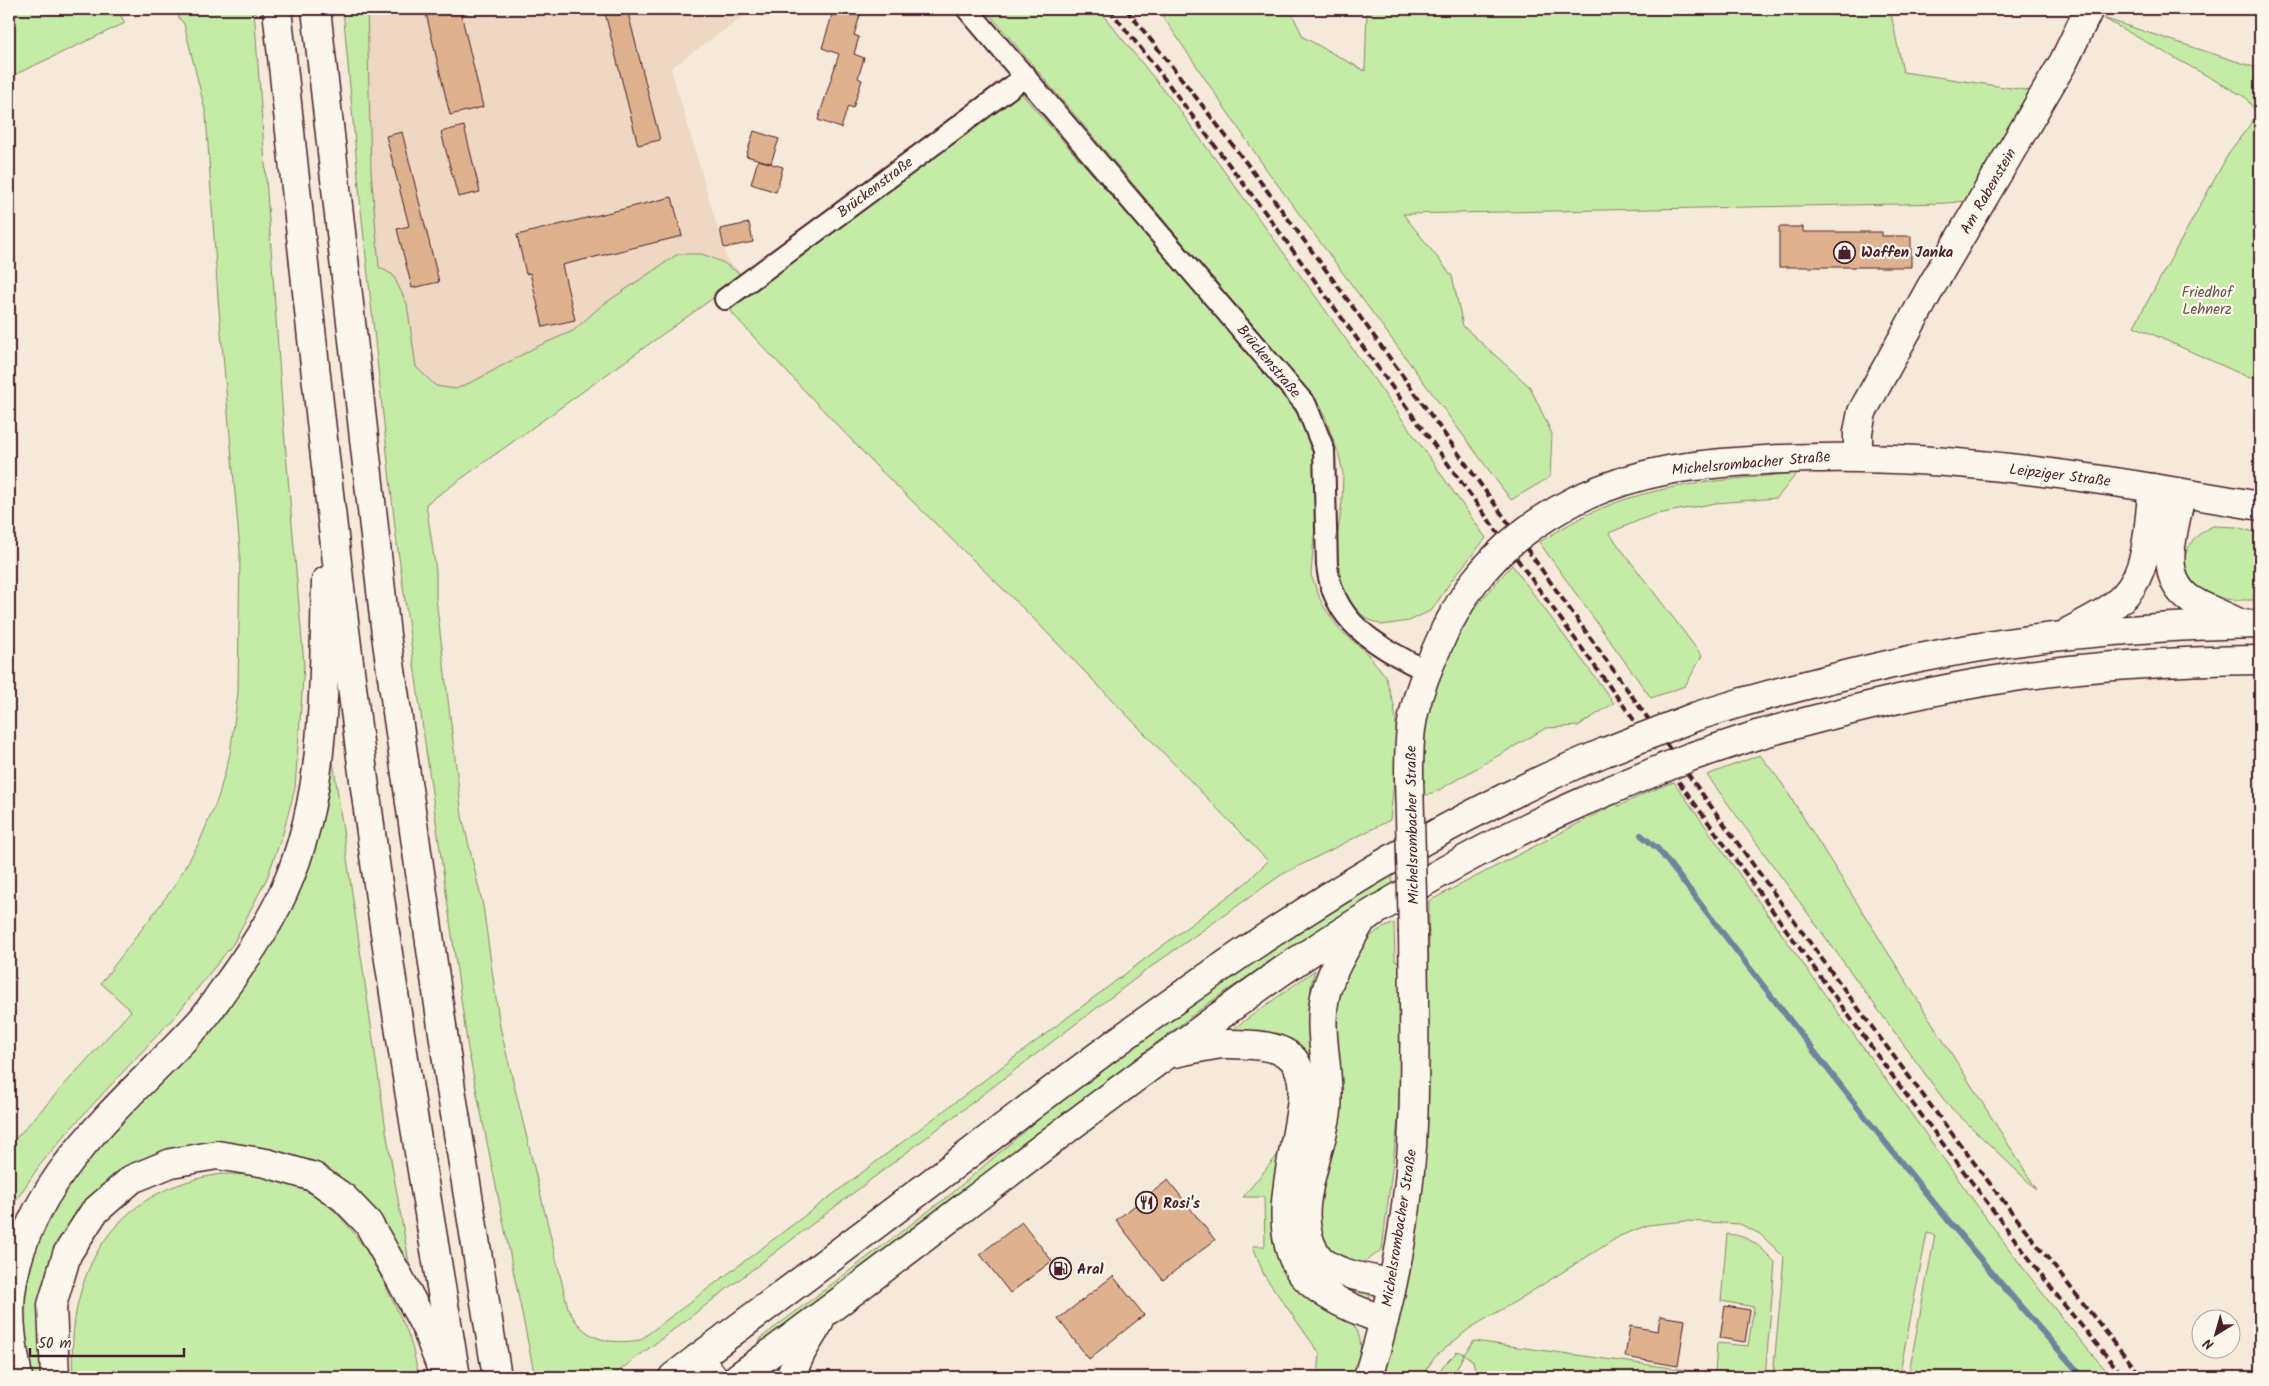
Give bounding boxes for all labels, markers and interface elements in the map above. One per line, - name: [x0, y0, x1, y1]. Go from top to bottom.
- street label: Am Rabenstein: [1954, 144, 2023, 239]
- street label: Brückenstraße: [832, 151, 919, 224]
- shop icon: Waffen Janka: [1833, 240, 1857, 264]
- place label: Waffen Janka: [1861, 241, 1954, 265]
- park label: Friedhof Lehnerz: [2181, 281, 2234, 322]
- street label: Brückenstraße: [1230, 319, 1306, 404]
- street label: Michelsrombacher Straße: [1671, 445, 1832, 483]
- street label: Leipziger Straße: [2008, 458, 2112, 494]
- street label: Michelsrombacher Straße: [1400, 745, 1426, 905]
- street label: Michelsrombacher Straße: [1376, 1147, 1424, 1309]
- restaurant icon: Rosi's: [1135, 1191, 1159, 1215]
- place label: Rosi's: [1163, 1192, 1200, 1216]
- fuel station icon: Aral: [1049, 1257, 1073, 1281]
- place label: Aral: [1077, 1258, 1104, 1282]
- north arrow: [2192, 1308, 2242, 1358]
- scale bar: [30, 1326, 184, 1358]
- text: 50 m: [38, 1332, 72, 1356]
- text: N: [2199, 1332, 2219, 1355]

